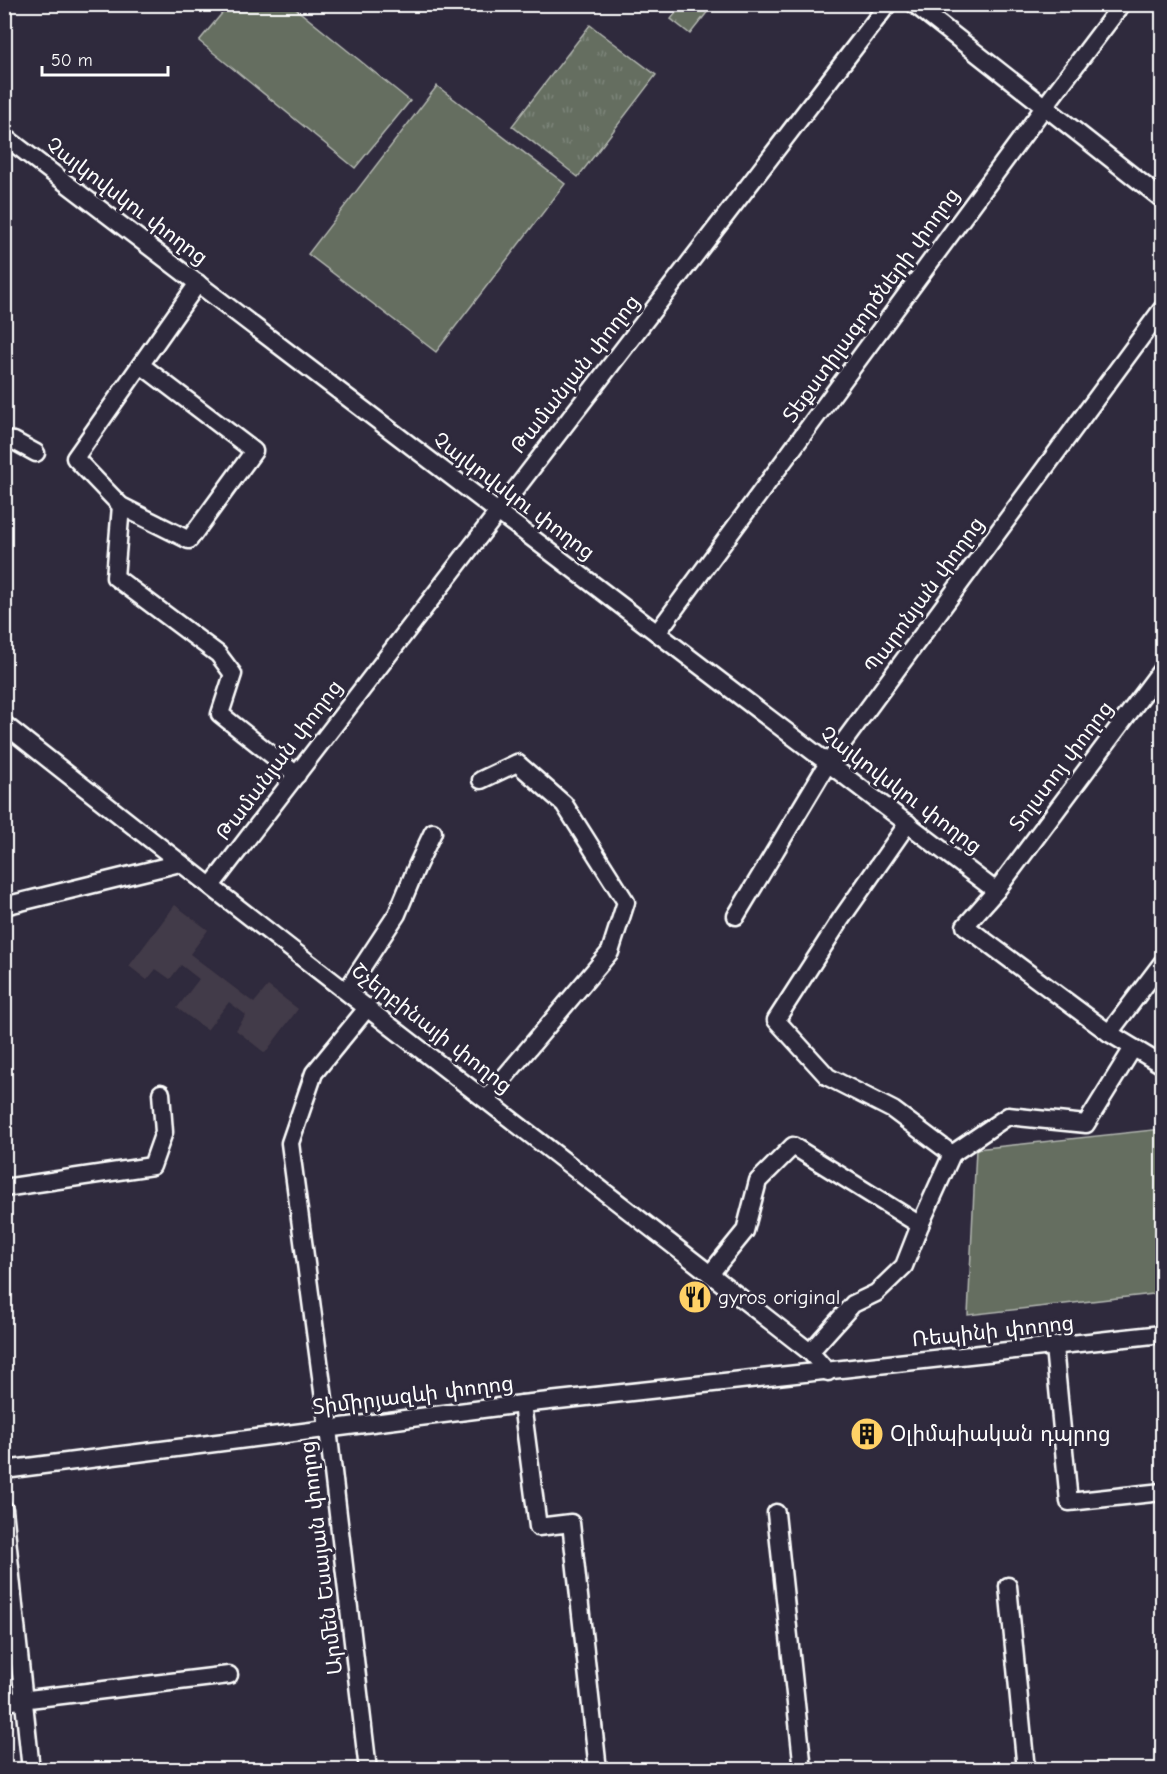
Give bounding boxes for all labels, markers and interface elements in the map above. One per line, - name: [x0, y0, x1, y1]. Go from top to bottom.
- scale bar: [42, 39, 168, 77]
- text: 50 m: [51, 50, 93, 71]
- street label: Չայկովսկու փողոց: [41, 132, 213, 270]
- street label: Տեքստիլագործների փողոց: [778, 183, 964, 427]
- street label: Թամանյան փողոց: [506, 290, 644, 458]
- street label: Չայկովսկու փողոց: [428, 427, 600, 565]
- street label: Պարոնյան փողոց: [859, 512, 989, 678]
- street label: Թամանյան փողոց: [211, 675, 347, 845]
- street label: Տոլստոյ փողոց: [1004, 696, 1118, 836]
- street label: Չայկովսկու փողոց: [815, 721, 987, 859]
- street label: Շչերբինայի փողոց: [347, 958, 517, 1098]
- restaurant icon: gyros original: [677, 1279, 713, 1315]
- place label: gyros original: [718, 1285, 840, 1309]
- street label: Ռեպինի փողոց: [911, 1311, 1075, 1351]
- street label: Տիմիրյազևի փողոց: [311, 1371, 515, 1419]
- building icon: Օլիմպիական դպրոց: [849, 1416, 885, 1452]
- place label: Օլիմպիական դպրոց: [890, 1422, 1111, 1446]
- street label: Արմեն Եսայան փողոց: [295, 1440, 347, 1676]

